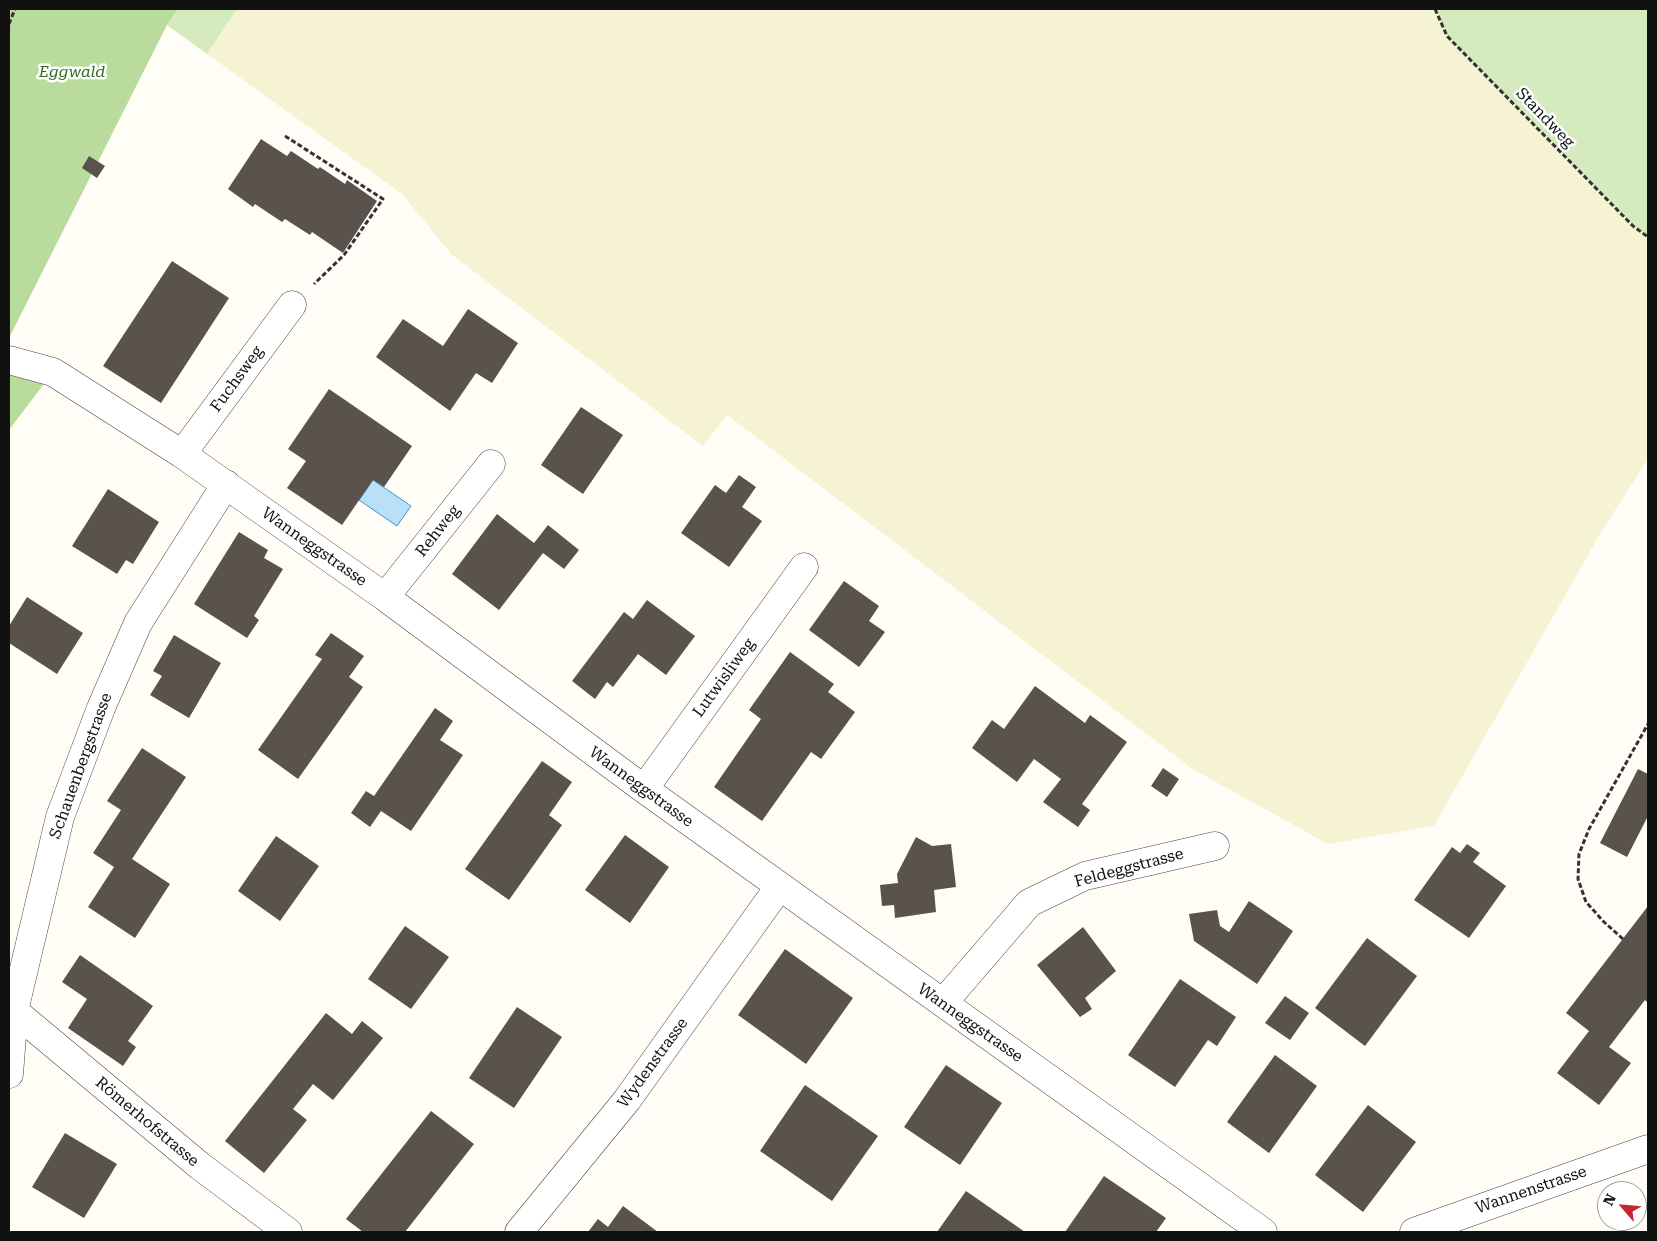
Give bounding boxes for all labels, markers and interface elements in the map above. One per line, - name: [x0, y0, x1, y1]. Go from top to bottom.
- park label: Eggwald: [39, 62, 105, 82]
- street label: Standweg: [1512, 84, 1578, 152]
- street label: Fuchsweg: [207, 342, 267, 416]
- street label: Rehweg: [412, 501, 464, 561]
- street label: Wanneggstrasse: [258, 503, 370, 591]
- street label: Lutwisliweg: [689, 635, 759, 721]
- street label: Schauenbergstrasse: [46, 690, 116, 842]
- street label: Wanneggstrasse: [585, 743, 697, 831]
- street label: Feldeggstrasse: [1072, 844, 1186, 892]
- street label: Wanneggstrasse: [914, 979, 1026, 1067]
- street label: Wydenstrasse: [614, 1014, 692, 1112]
- street label: Römerhofstrasse: [91, 1073, 203, 1171]
- street label: Wannenstrasse: [1473, 1162, 1589, 1218]
- north arrow: [1597, 1181, 1647, 1231]
- text: N: [1600, 1191, 1619, 1208]

